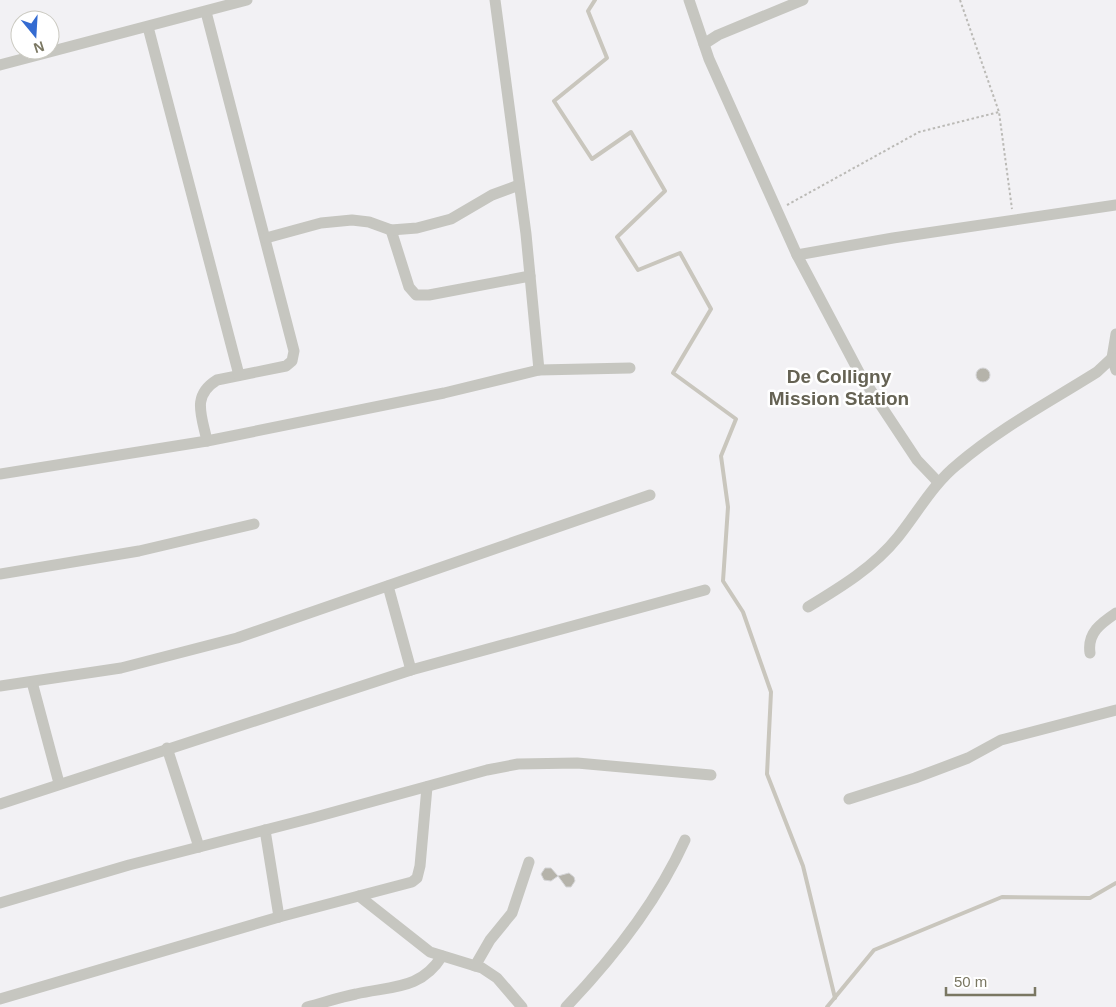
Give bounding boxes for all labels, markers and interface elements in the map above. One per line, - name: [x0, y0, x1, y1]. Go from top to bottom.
- north arrow: [10, 10, 60, 60]
- text: N: [32, 38, 46, 57]
- district label: De Colligny Mission Station: [769, 366, 909, 409]
- scale bar: [946, 964, 1035, 996]
- text: 50 m: [954, 973, 987, 990]

